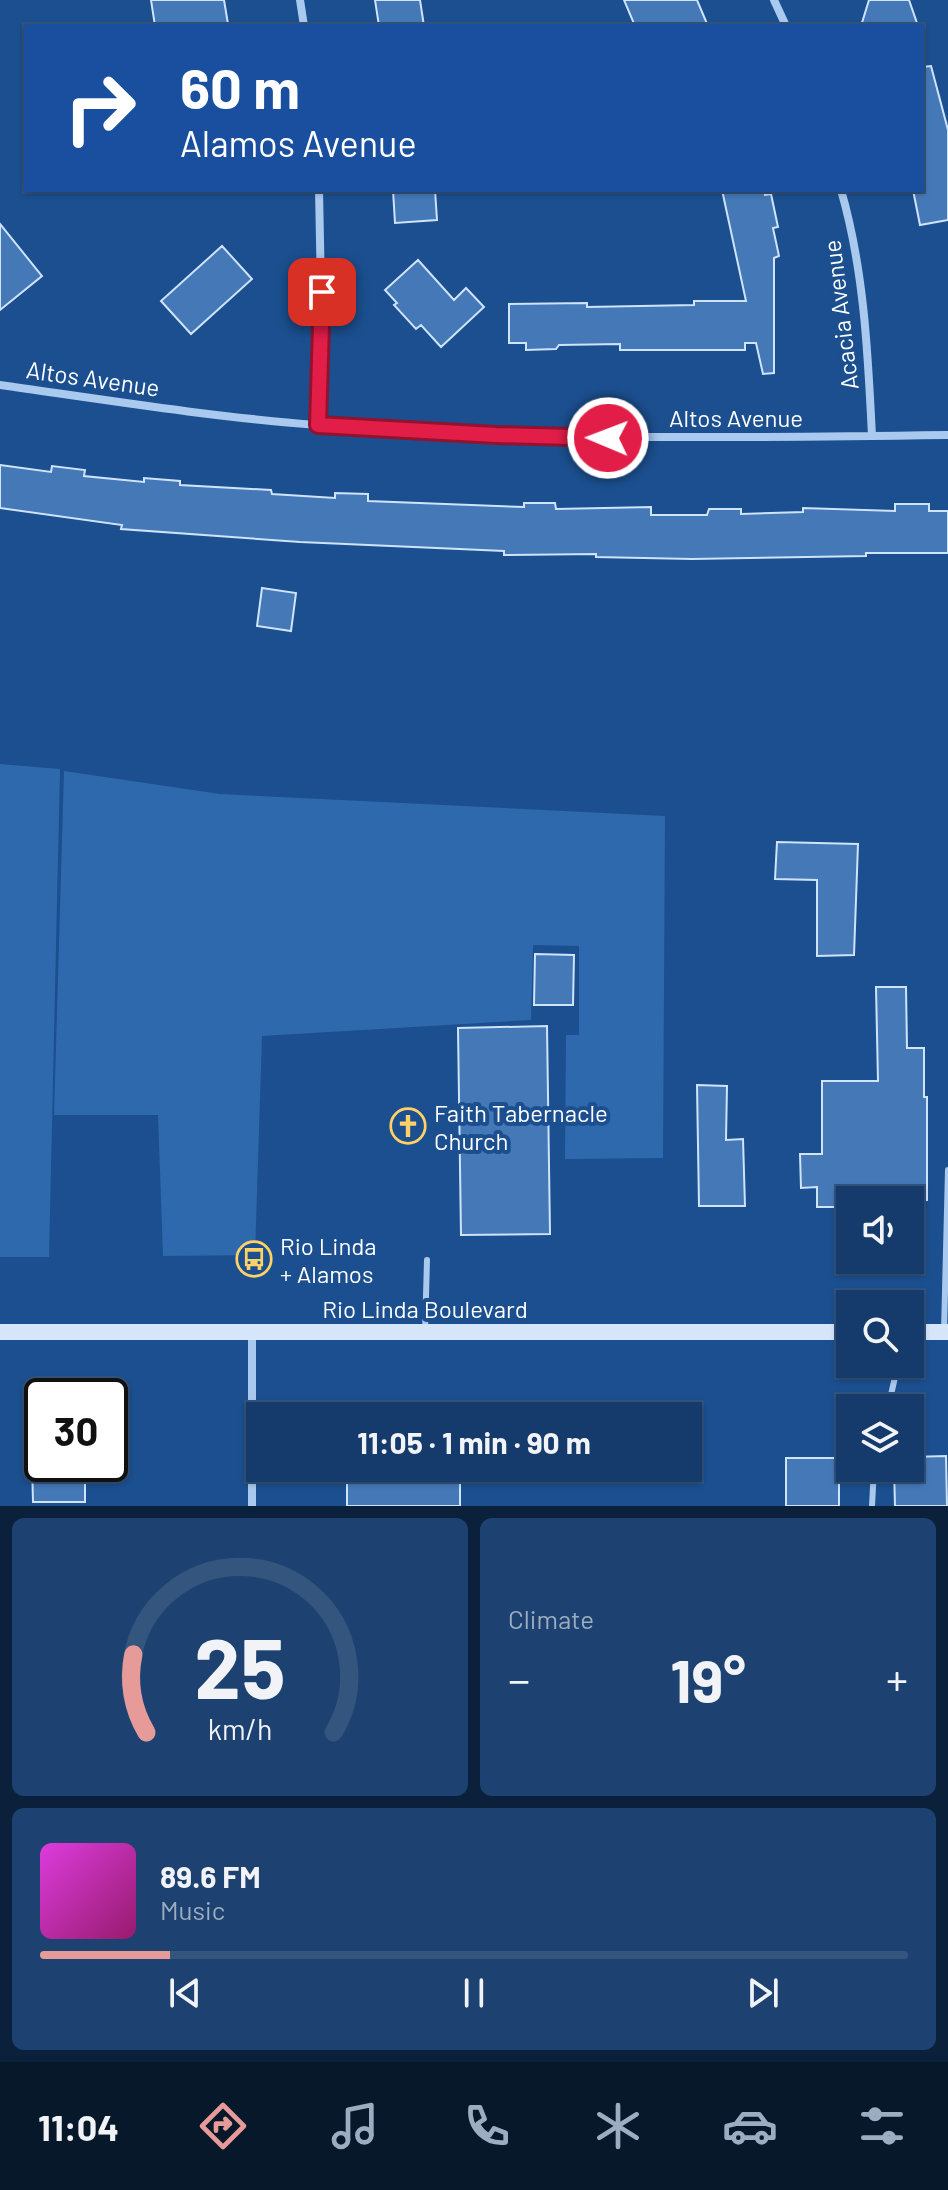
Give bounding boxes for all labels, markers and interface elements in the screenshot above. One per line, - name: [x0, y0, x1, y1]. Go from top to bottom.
- text: 60 m: [180, 53, 300, 120]
- icon: right: [48, 56, 152, 160]
- text: Alamos Avenue: [180, 121, 417, 164]
- street label: Acacia Avenue: [816, 238, 864, 392]
- pin: [288, 258, 356, 326]
- icon: arrive: [300, 270, 344, 314]
- street label: Altos Avenue: [25, 354, 161, 402]
- position arrow: [566, 396, 650, 480]
- street label: Altos Avenue: [669, 403, 803, 432]
- place label: Faith Tabernacle Church: [434, 1098, 608, 1155]
- church icon: Faith Tabernacle Church: [389, 1107, 427, 1145]
- map controls: [836, 1186, 924, 1482]
- button: sound: [836, 1186, 924, 1274]
- place label: Rio Linda + Alamos: [280, 1231, 377, 1288]
- bus stop icon: Rio Linda + Alamos: [235, 1240, 273, 1278]
- button: search: [836, 1290, 924, 1378]
- street label: Rio Linda Boulevard: [322, 1294, 528, 1323]
- speed limit sign: 30: [24, 1378, 128, 1482]
- button: layers: [836, 1394, 924, 1482]
- text: 11:05 · 1 min · 90 m: [357, 1424, 591, 1460]
- text: Climate: [508, 1603, 594, 1634]
- text: 25: [194, 1616, 286, 1716]
- text: 19°: [670, 1643, 746, 1715]
- text: −: [508, 1652, 530, 1705]
- text: +: [886, 1652, 908, 1705]
- text: km/h: [208, 1711, 272, 1746]
- text: 89.6 FM: [160, 1858, 261, 1894]
- text: Music: [160, 1894, 225, 1925]
- icon: previous: [163, 1971, 207, 2015]
- icon: pause: [452, 1971, 496, 2015]
- icon: next: [741, 1971, 785, 2015]
- icon: directions: [195, 2098, 251, 2154]
- icon: music: [327, 2098, 383, 2154]
- icon: phone: [459, 2098, 515, 2154]
- icon: climate: [590, 2098, 646, 2154]
- icon: car: [722, 2098, 778, 2154]
- icon: filters: [854, 2098, 910, 2154]
- text: 11:04: [38, 2105, 119, 2148]

